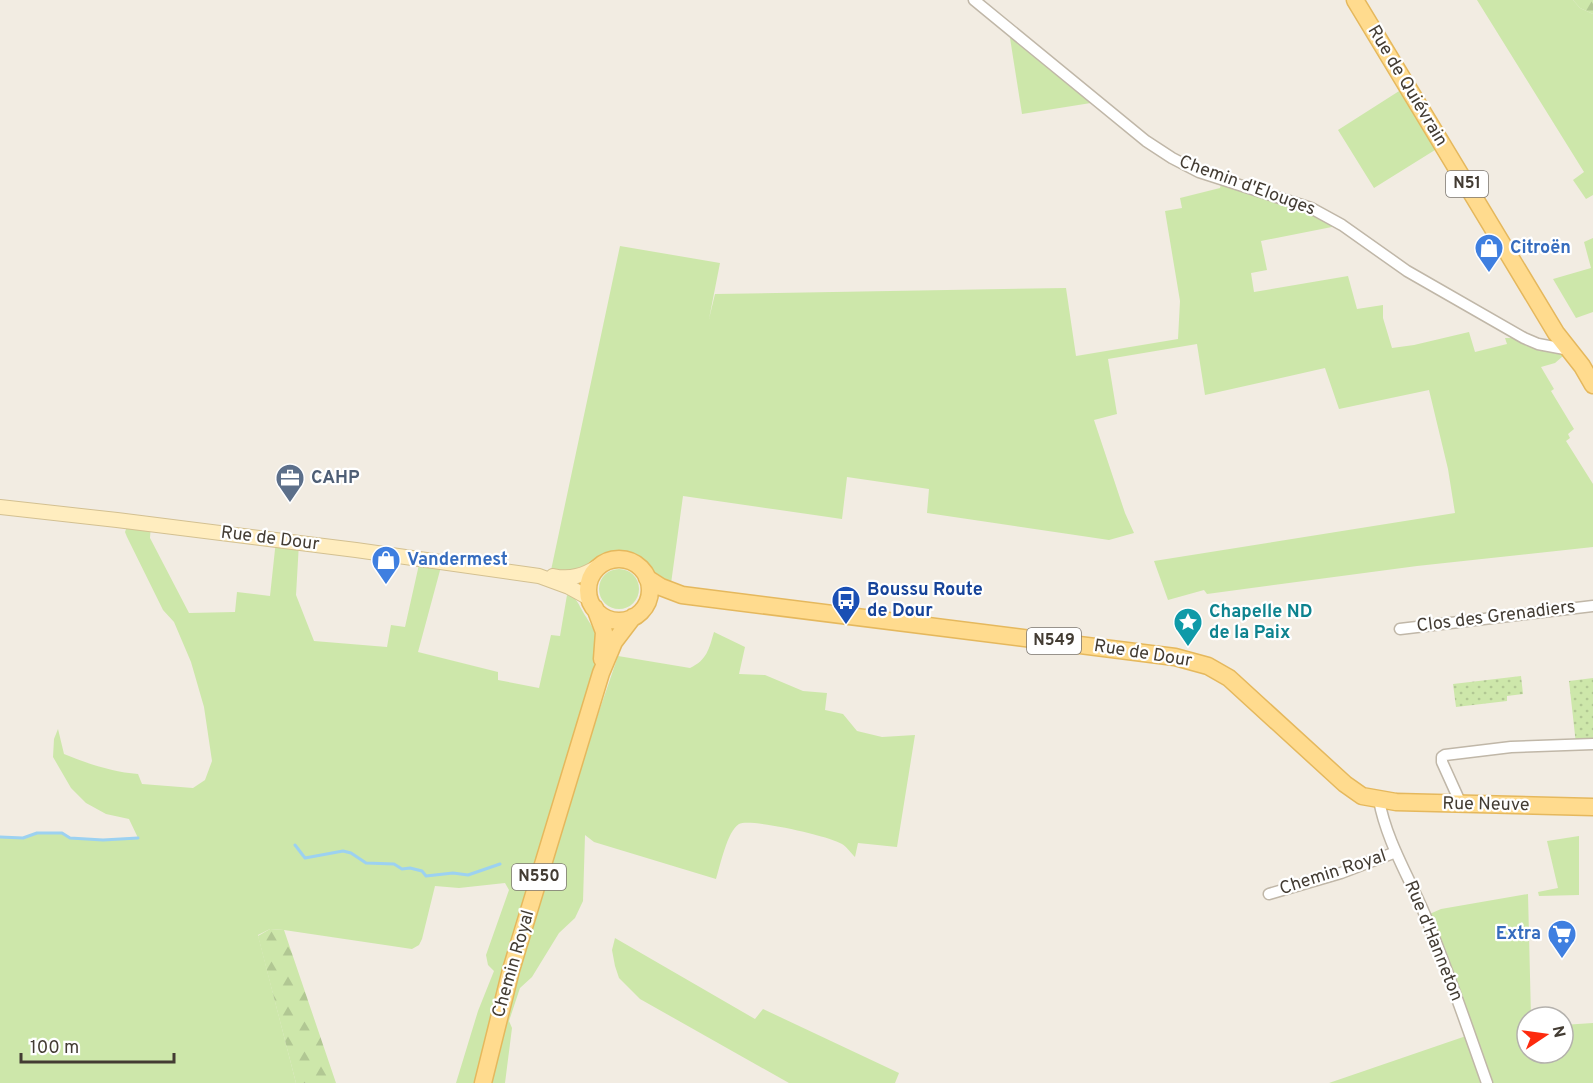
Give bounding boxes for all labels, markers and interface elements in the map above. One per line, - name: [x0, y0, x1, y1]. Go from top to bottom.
- street label: Rue de Quiévrain: [1362, 21, 1452, 151]
- street label: Chemin d'Elouges: [1176, 151, 1318, 221]
- road number: N51: [1446, 171, 1488, 197]
- shop icon: Citroën: [1473, 232, 1505, 274]
- place label: Citroën: [1510, 237, 1571, 260]
- office icon: CAHP: [274, 462, 306, 504]
- place label: CAHP: [311, 467, 360, 490]
- street label: Rue de Dour: [219, 522, 321, 556]
- shop icon: Vandermest: [370, 544, 402, 586]
- place label: Vandermest: [407, 549, 508, 572]
- place label: Boussu Route de Dour: [867, 579, 983, 623]
- bus stop icon: Boussu Route de Dour: [830, 584, 862, 626]
- street label: Clos des Grenadiers: [1415, 596, 1577, 638]
- place label: Chapelle ND de la Paix: [1209, 601, 1313, 645]
- place icon: Chapelle ND de la Paix: [1172, 606, 1204, 648]
- road number: N549: [1027, 628, 1081, 654]
- street label: Rue de Dour: [1092, 635, 1194, 673]
- street label: Rue Neuve: [1442, 793, 1530, 817]
- street label: Chemin Royal: [1277, 845, 1389, 901]
- road number: N550: [512, 864, 566, 890]
- street label: Rue d'Hanneton: [1398, 877, 1468, 1005]
- street label: Chemin Royal: [488, 908, 540, 1020]
- supermarket icon: Extra: [1546, 918, 1578, 960]
- place label: Extra: [1496, 923, 1541, 946]
- north arrow: [1515, 1005, 1575, 1065]
- text: N: [1547, 1024, 1569, 1040]
- scale bar: [21, 1026, 174, 1064]
- text: 100 m: [30, 1037, 79, 1060]

